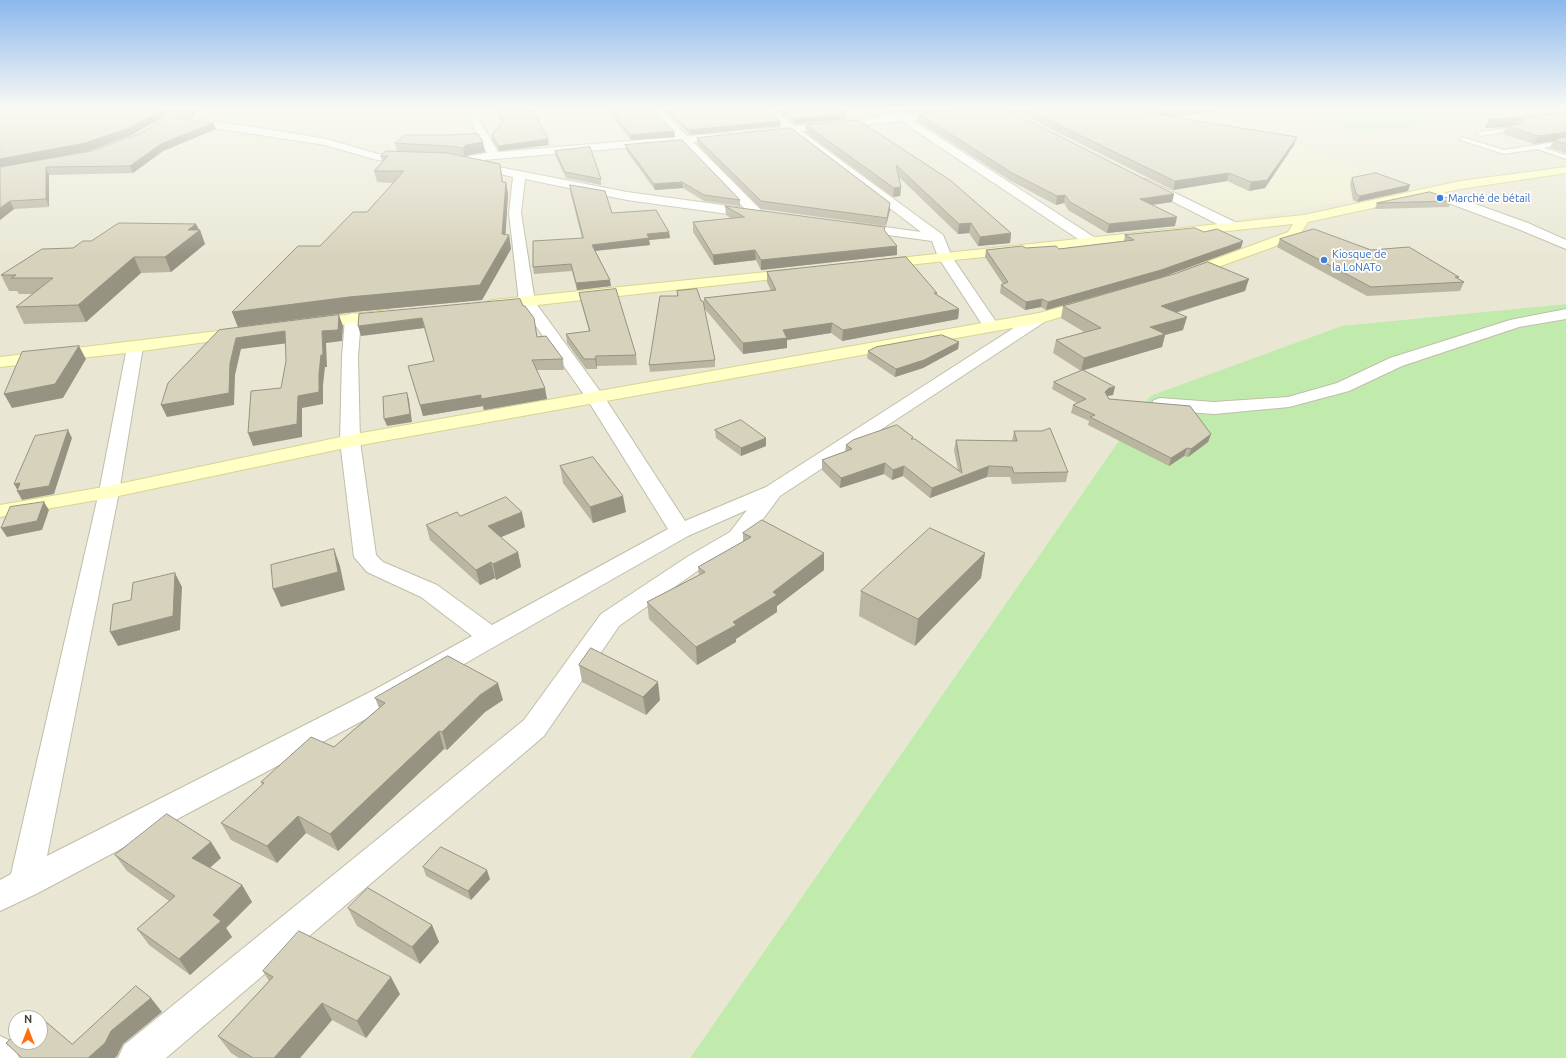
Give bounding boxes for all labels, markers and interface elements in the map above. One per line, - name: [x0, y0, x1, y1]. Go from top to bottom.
- place label: Marché de bétail: [1448, 191, 1530, 205]
- marker: Marché de bétail: [1435, 193, 1445, 203]
- place label: Kiosque de la LoNATo: [1332, 247, 1387, 273]
- marker: Kiosque de la LoNATo: [1319, 255, 1329, 265]
- north arrow: [8, 1010, 48, 1050]
- text: N: [24, 1013, 32, 1025]

